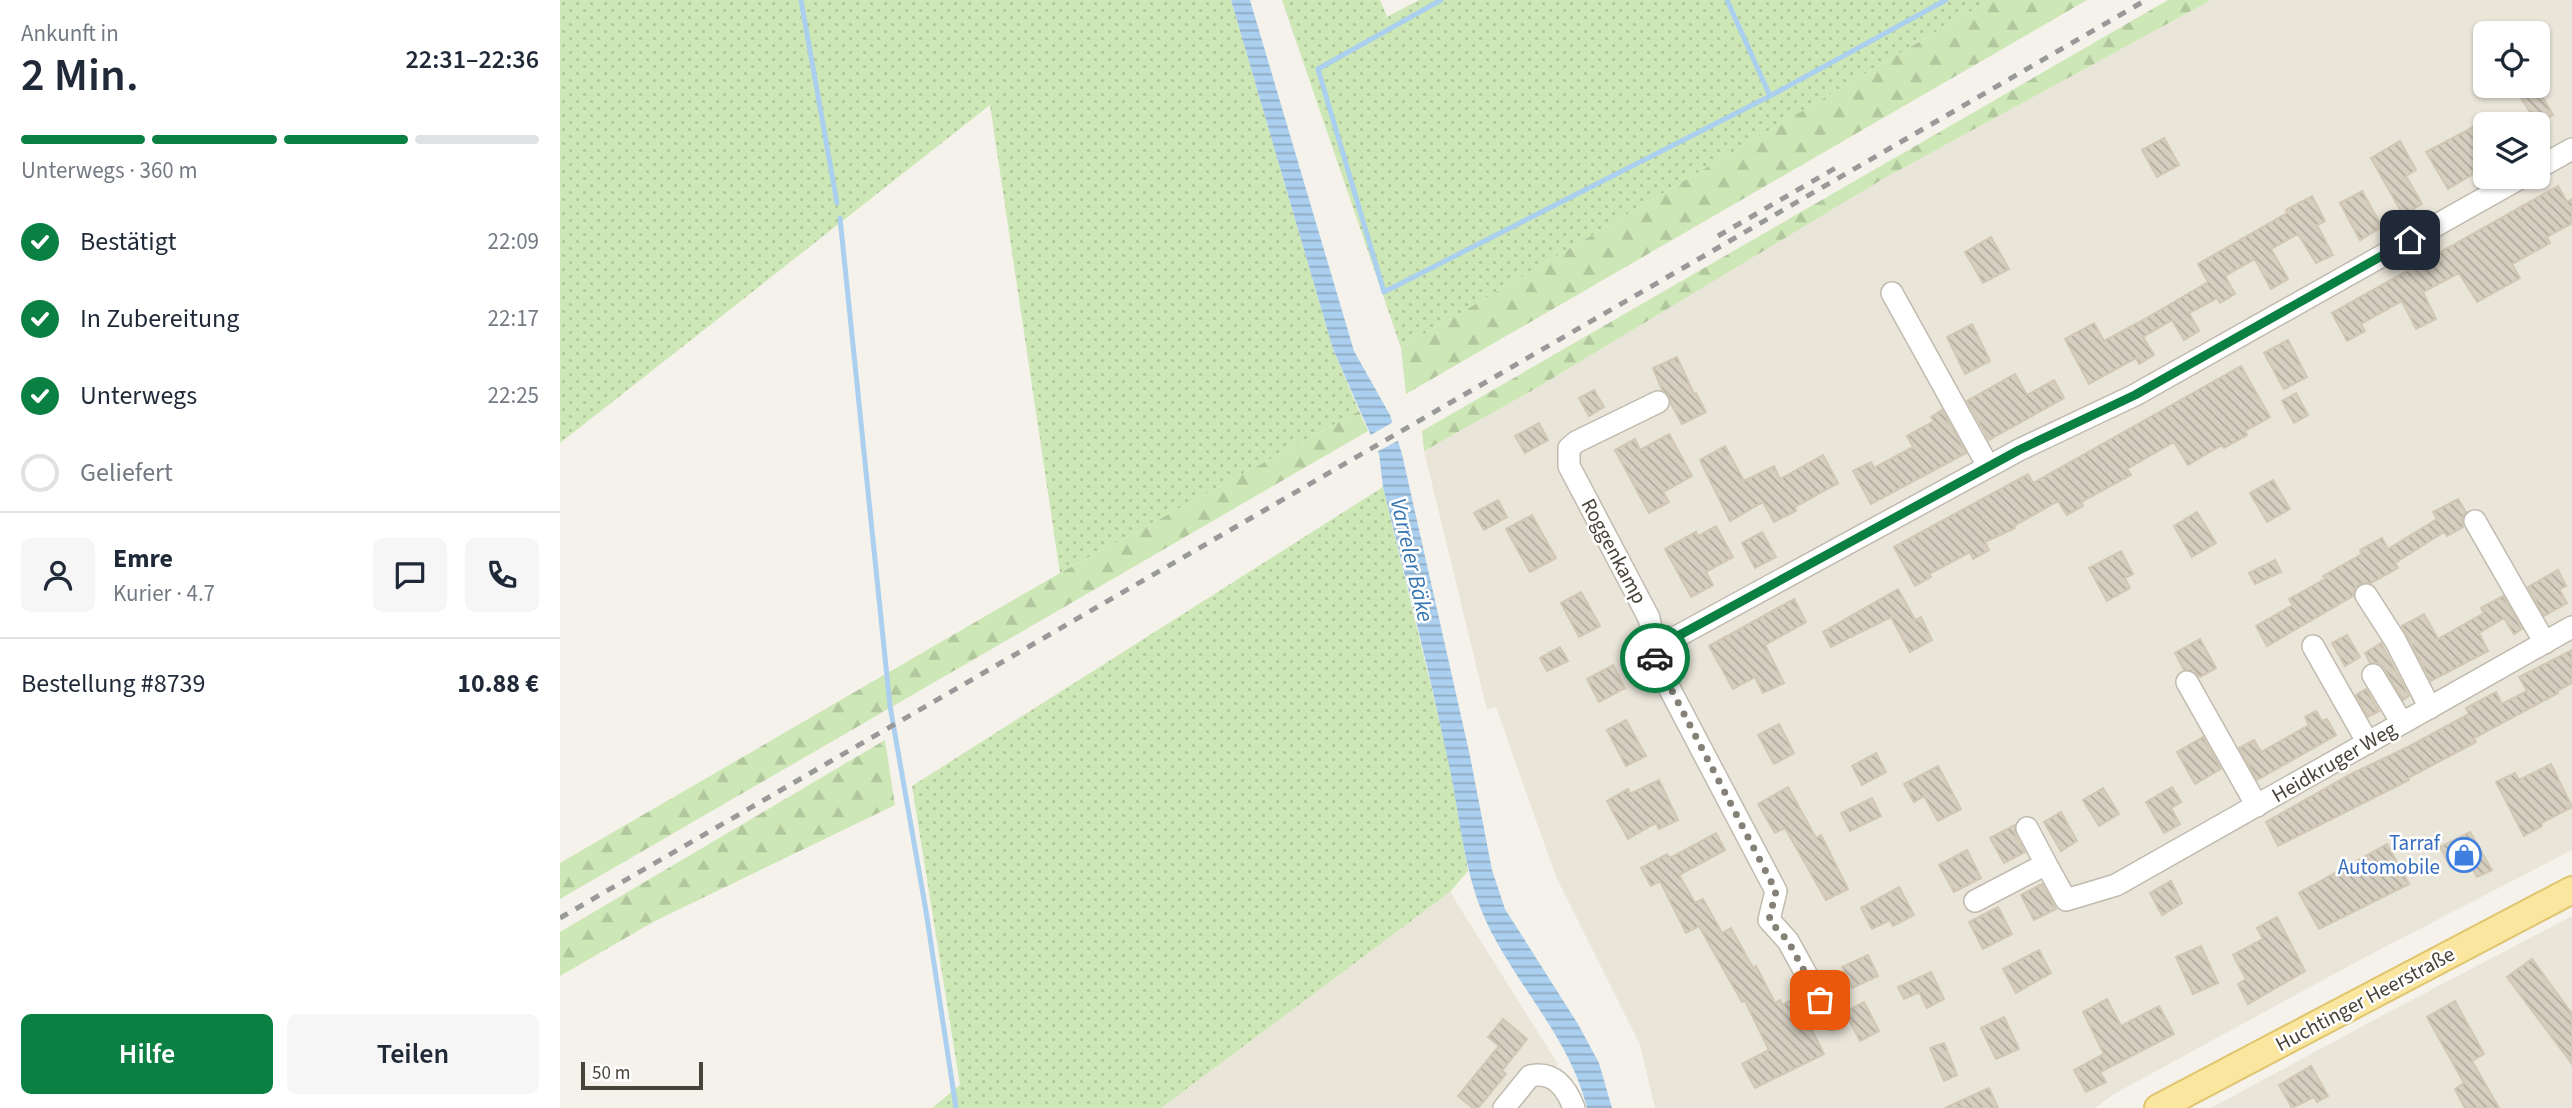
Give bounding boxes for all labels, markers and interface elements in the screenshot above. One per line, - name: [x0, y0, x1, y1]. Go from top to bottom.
- text: Ankunft in: [21, 17, 119, 50]
- map controls: [2473, 21, 2550, 189]
- button: locate: [2473, 21, 2550, 98]
- text: 22:31–22:36: [406, 41, 539, 78]
- text: 2 Min.: [21, 43, 139, 108]
- button: layers: [2473, 112, 2550, 189]
- text: Unterwegs · 360 m: [21, 154, 197, 187]
- pin: [2380, 210, 2440, 270]
- icon: home: [2391, 221, 2429, 259]
- icon: check: [21, 223, 59, 261]
- text: Bestätigt: [80, 223, 177, 260]
- text: 22:09: [488, 225, 539, 258]
- icon: check: [21, 300, 59, 338]
- text: In Zubereitung: [80, 300, 239, 337]
- text: 22:17: [488, 302, 539, 335]
- icon: check: [21, 377, 59, 415]
- text: Unterwegs: [80, 377, 197, 414]
- text: 22:25: [488, 379, 539, 412]
- text: Geliefert: [80, 454, 173, 491]
- street label: Roggenkamp: [1574, 493, 1654, 609]
- water label: Varreler Bäke: [1382, 495, 1442, 625]
- button: person: [21, 538, 95, 612]
- button: chat: [373, 538, 447, 612]
- button: phone: [465, 538, 539, 612]
- text: Emre: [113, 540, 173, 577]
- text: Kurier · 4.7: [113, 577, 215, 610]
- courier: [1620, 623, 1690, 693]
- icon: car: [1636, 639, 1674, 677]
- text: Bestellung #8739: [21, 665, 205, 702]
- text: 10.88 €: [457, 665, 539, 702]
- street label: Heidkruger Weg: [2266, 714, 2402, 810]
- place label: Tarraf Automobile: [2338, 828, 2441, 882]
- shop icon: Tarraf Automobile: [2445, 836, 2483, 874]
- street label: Huchtinger Heerstraße: [2270, 939, 2460, 1059]
- pin: [1790, 970, 1850, 1030]
- icon: bag: [1801, 981, 1839, 1019]
- button: Hilfe: [21, 1014, 273, 1094]
- button: Teilen: [287, 1014, 539, 1094]
- scale bar: [581, 1059, 704, 1091]
- text: 50 m: [592, 1060, 630, 1087]

